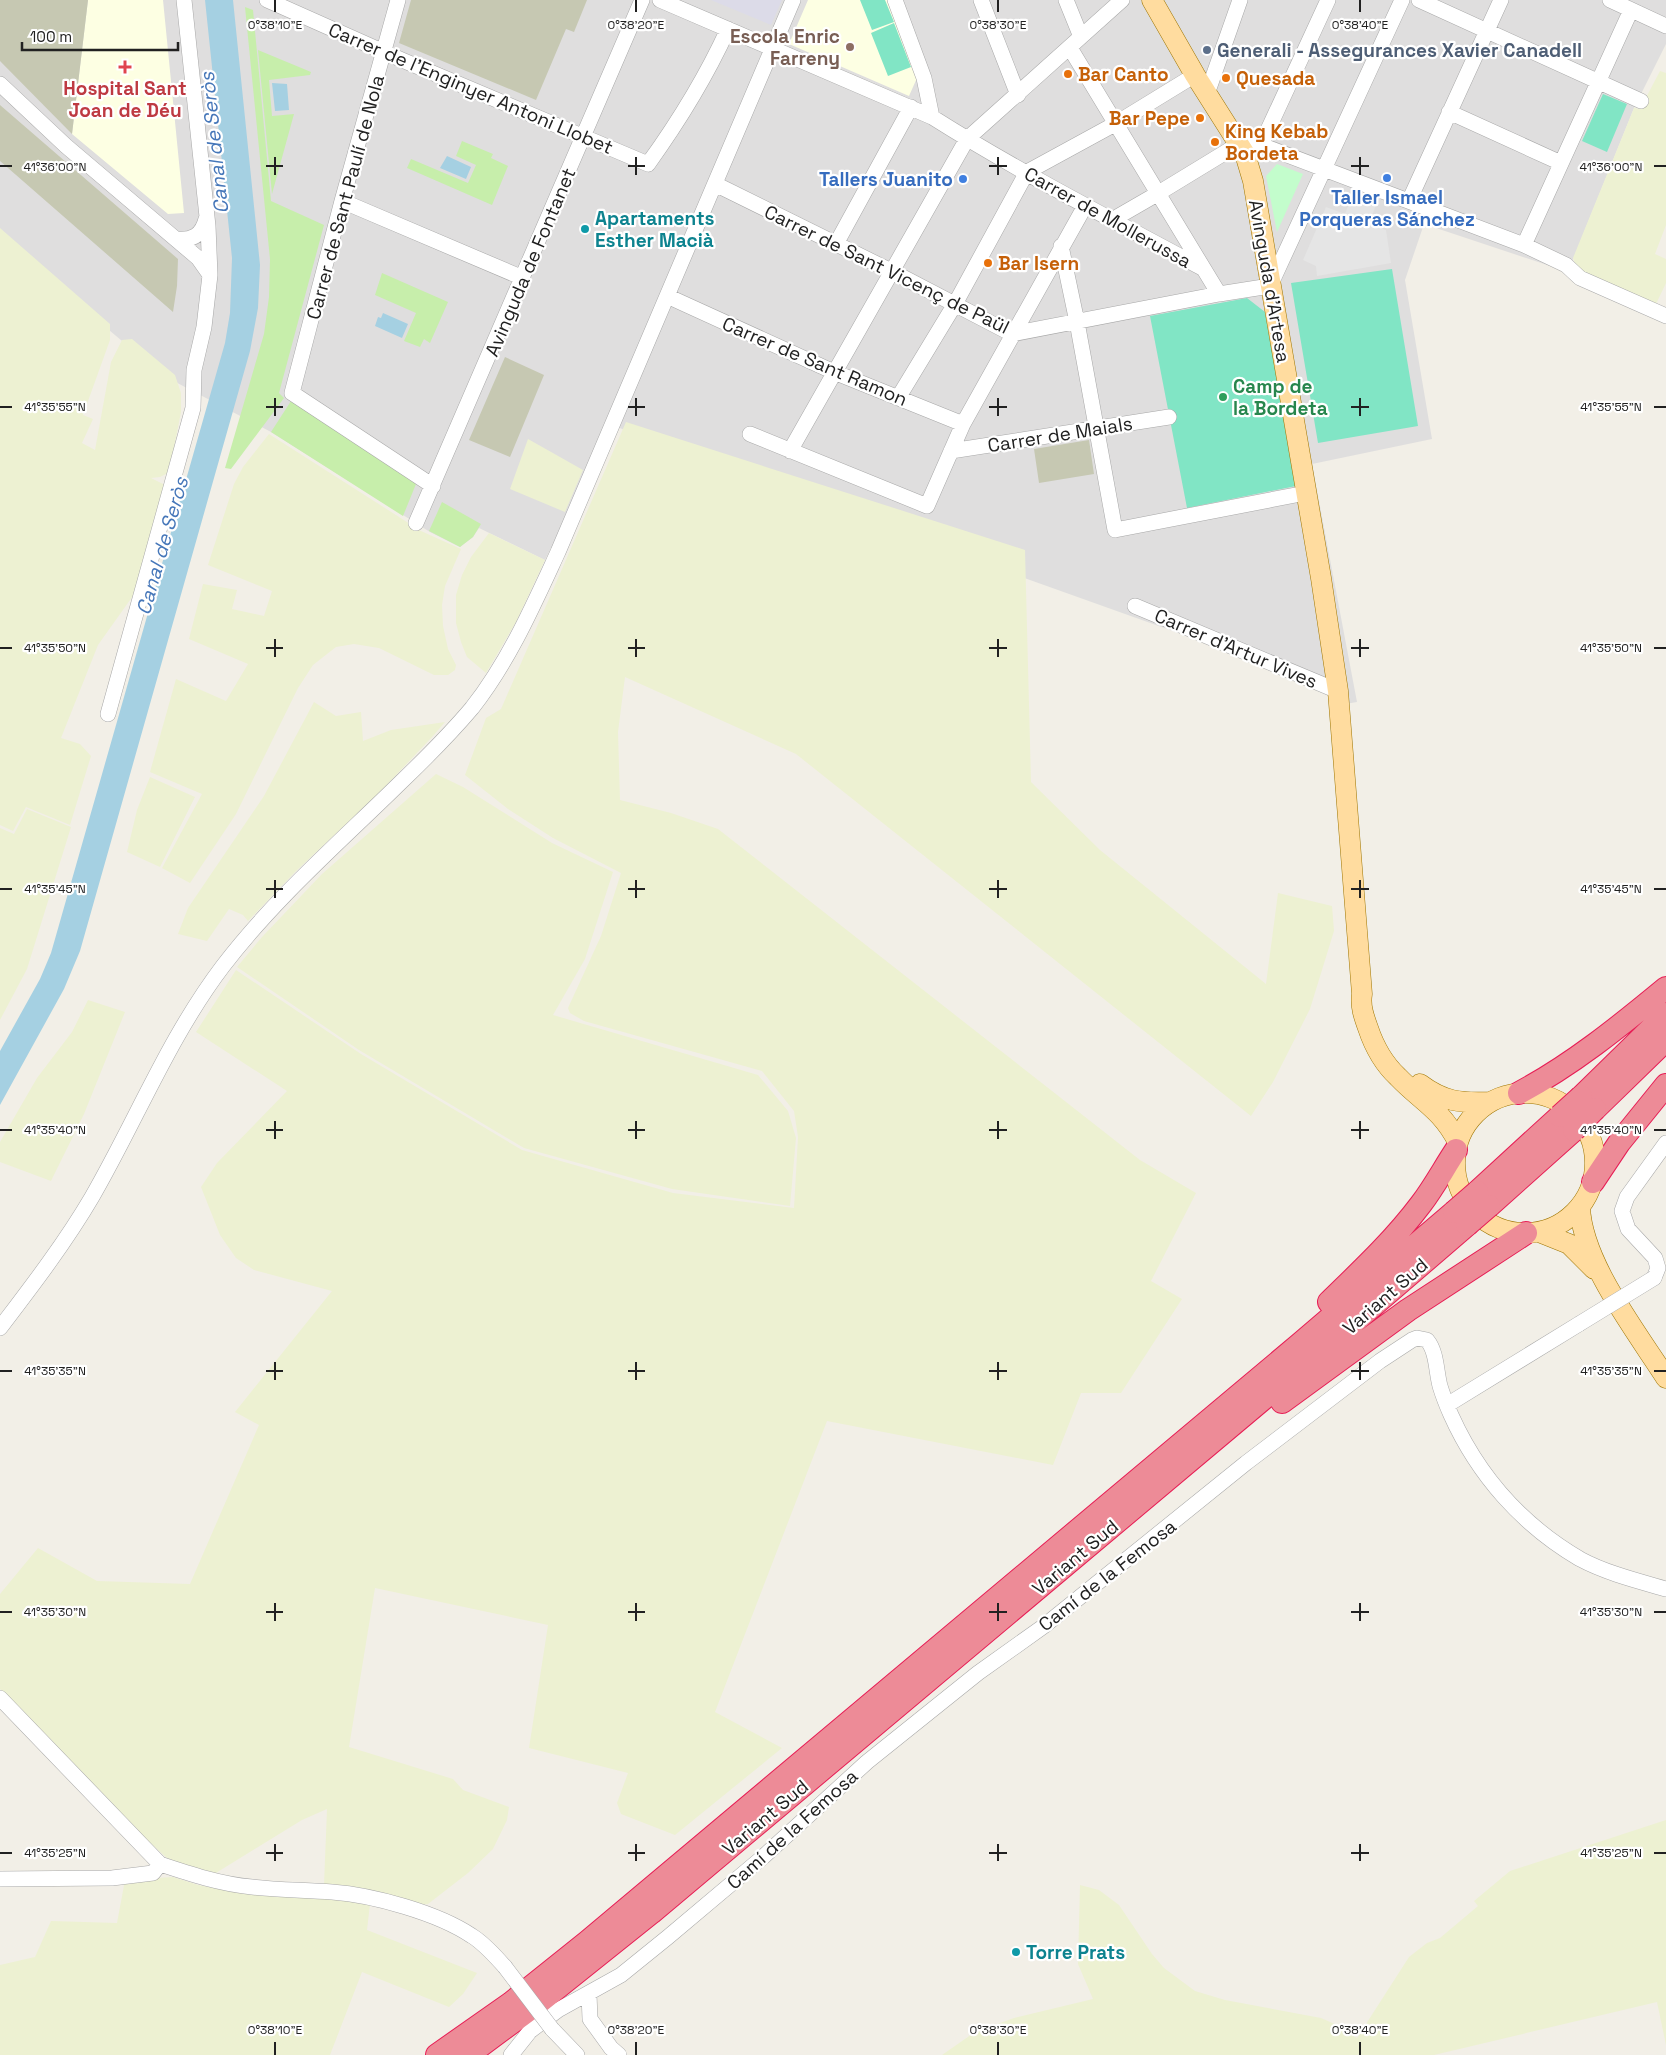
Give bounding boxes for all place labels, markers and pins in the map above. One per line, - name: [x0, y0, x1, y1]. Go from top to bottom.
- place label: Escola Enric Farreny: [730, 24, 840, 71]
- place label: Generali - Assegurances Xavier Canadell: [1217, 38, 1582, 63]
- marker: Escola Enric Farreny: [844, 41, 856, 53]
- marker: Generali - Assegurances Xavier Canadell: [1201, 44, 1213, 56]
- marker: Hospital Sant Joan de Déu: [118, 60, 132, 74]
- place label: Bar Canto: [1078, 62, 1169, 87]
- place label: Quesada: [1236, 66, 1315, 91]
- marker: Bar Canto: [1062, 68, 1074, 80]
- marker: Quesada: [1220, 72, 1232, 84]
- place label: Hospital Sant Joan de Déu: [63, 76, 187, 123]
- place label: Bar Pepe: [1109, 106, 1190, 131]
- marker: Bar Pepe: [1194, 112, 1206, 124]
- place label: King Kebab Bordeta: [1225, 119, 1328, 166]
- marker: King Kebab Bordeta: [1209, 136, 1221, 148]
- place label: Tallers Juanito: [819, 167, 953, 192]
- marker: Taller Ismael Porqueras Sánchez: [1381, 172, 1393, 184]
- marker: Tallers Juanito: [957, 173, 969, 185]
- place label: Taller Ismael Porqueras Sánchez: [1299, 185, 1475, 232]
- place label: Apartaments Esther Macià: [595, 206, 715, 253]
- marker: Apartaments Esther Macià: [579, 223, 591, 235]
- place label: Bar Isern: [998, 251, 1079, 276]
- marker: Bar Isern: [982, 257, 994, 269]
- place label: Camp de la Bordeta: [1233, 374, 1328, 421]
- marker: Camp de la Bordeta: [1217, 391, 1229, 403]
- place label: Torre Prats: [1026, 1940, 1125, 1965]
- marker: Torre Prats: [1010, 1946, 1022, 1958]

